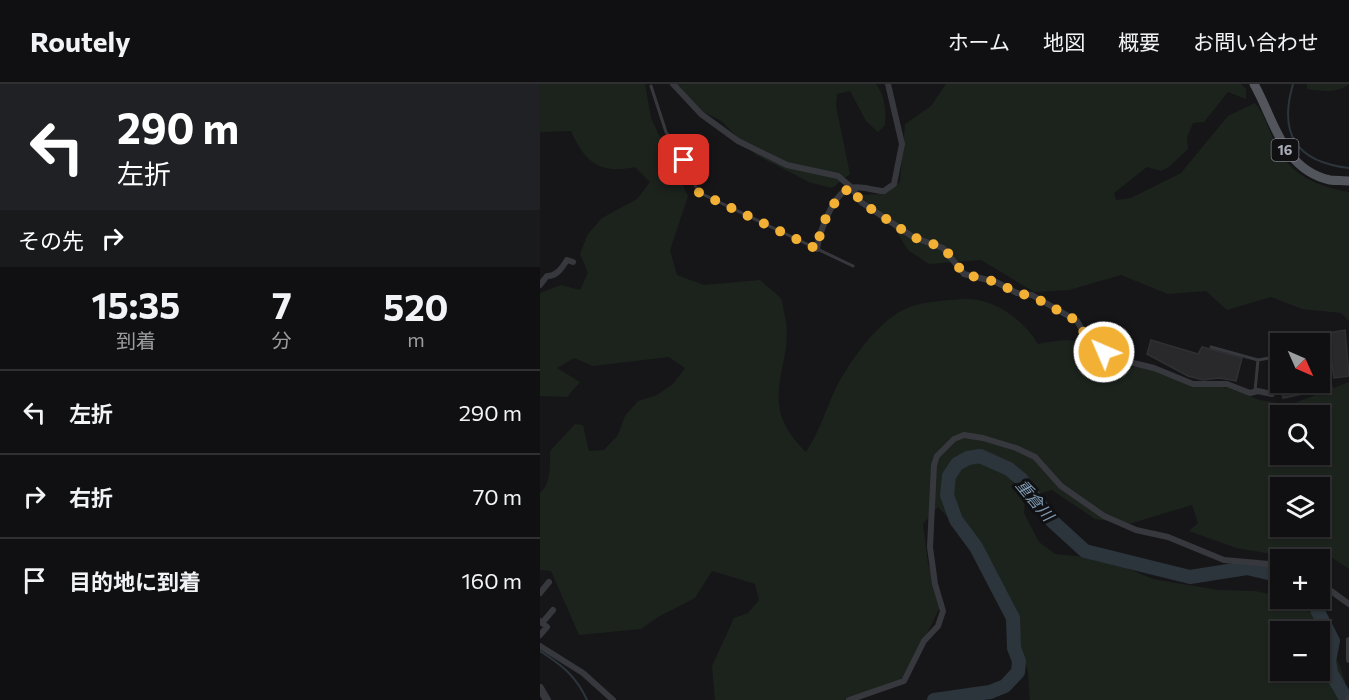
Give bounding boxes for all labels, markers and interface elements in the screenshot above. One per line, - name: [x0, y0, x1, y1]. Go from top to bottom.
- text: Routely: [30, 24, 131, 58]
- text: ホーム: [948, 29, 1010, 54]
- text: 地図: [1043, 29, 1085, 54]
- text: 概要: [1118, 29, 1160, 54]
- text: お問い合わせ: [1193, 29, 1319, 54]
- text: 290 m: [117, 101, 239, 153]
- icon: left: [18, 108, 96, 186]
- pin: [658, 134, 709, 185]
- road number: 16: [1272, 139, 1298, 161]
- icon: arrive: [667, 143, 700, 176]
- text: 左折: [117, 157, 171, 190]
- icon: right: [96, 222, 129, 255]
- text: その先: [18, 227, 84, 254]
- text: 15:35: [92, 282, 180, 326]
- text: 7: [272, 282, 292, 326]
- text: 520: [383, 284, 448, 328]
- position arrow: [1072, 320, 1136, 384]
- text: m: [407, 327, 425, 351]
- text: 到着: [116, 328, 156, 352]
- text: 分: [272, 328, 292, 352]
- north arrow: [1270, 333, 1330, 393]
- map controls: [1270, 333, 1330, 681]
- icon: left: [18, 396, 51, 429]
- text: 290 m: [459, 399, 522, 426]
- text: 左折: [69, 400, 113, 427]
- button: search: [1270, 405, 1330, 465]
- water label: 重倉川: [1013, 475, 1059, 526]
- button: layers: [1270, 477, 1330, 537]
- icon: right: [18, 480, 51, 513]
- text: 70 m: [473, 483, 522, 510]
- text: 右折: [69, 484, 113, 511]
- button: +: [1270, 549, 1330, 609]
- icon: arrive: [18, 564, 51, 597]
- text: 160 m: [461, 567, 522, 594]
- text: 目的地に到着: [69, 568, 201, 595]
- button: −: [1270, 621, 1330, 681]

